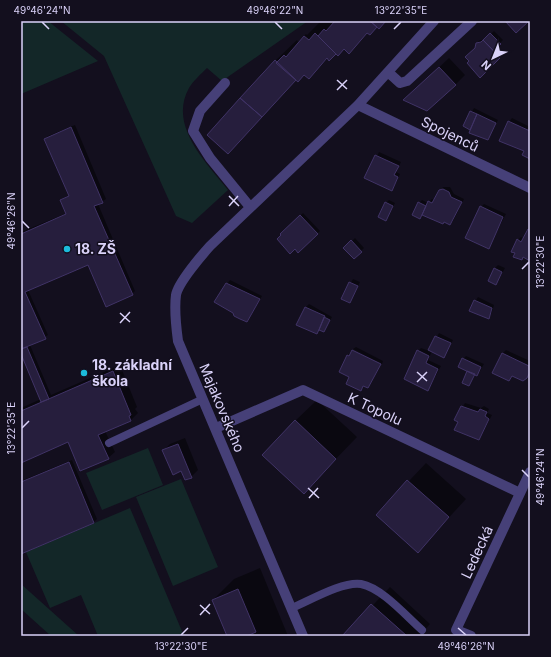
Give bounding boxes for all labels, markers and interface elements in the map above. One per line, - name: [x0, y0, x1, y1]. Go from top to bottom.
- text: 49°46'24"N: [13, 4, 71, 16]
- text: 49°46'22"N: [247, 4, 303, 16]
- text: 13°22'35"E: [375, 4, 427, 16]
- north arrow: [473, 38, 513, 78]
- text: N: [478, 57, 494, 73]
- street label: Spojenců: [419, 112, 482, 155]
- text: 49°46'26"N: [5, 193, 17, 249]
- text: 13°22'30"E: [534, 235, 546, 289]
- place label: 18. ZŠ: [75, 240, 116, 257]
- marker: 18. ZŠ: [62, 244, 72, 254]
- place label: 18. základní škola: [92, 356, 172, 389]
- street label: Majakovského: [196, 361, 249, 455]
- marker: 18. základní škola: [79, 368, 89, 378]
- street label: K Topolu: [345, 389, 405, 429]
- text: 13°22'35"E: [5, 402, 17, 454]
- text: 49°46'24"N: [534, 448, 546, 506]
- street label: Ledecká: [457, 523, 496, 581]
- text: 13°22'30"E: [154, 640, 208, 652]
- text: 49°46'26"N: [438, 640, 494, 652]

